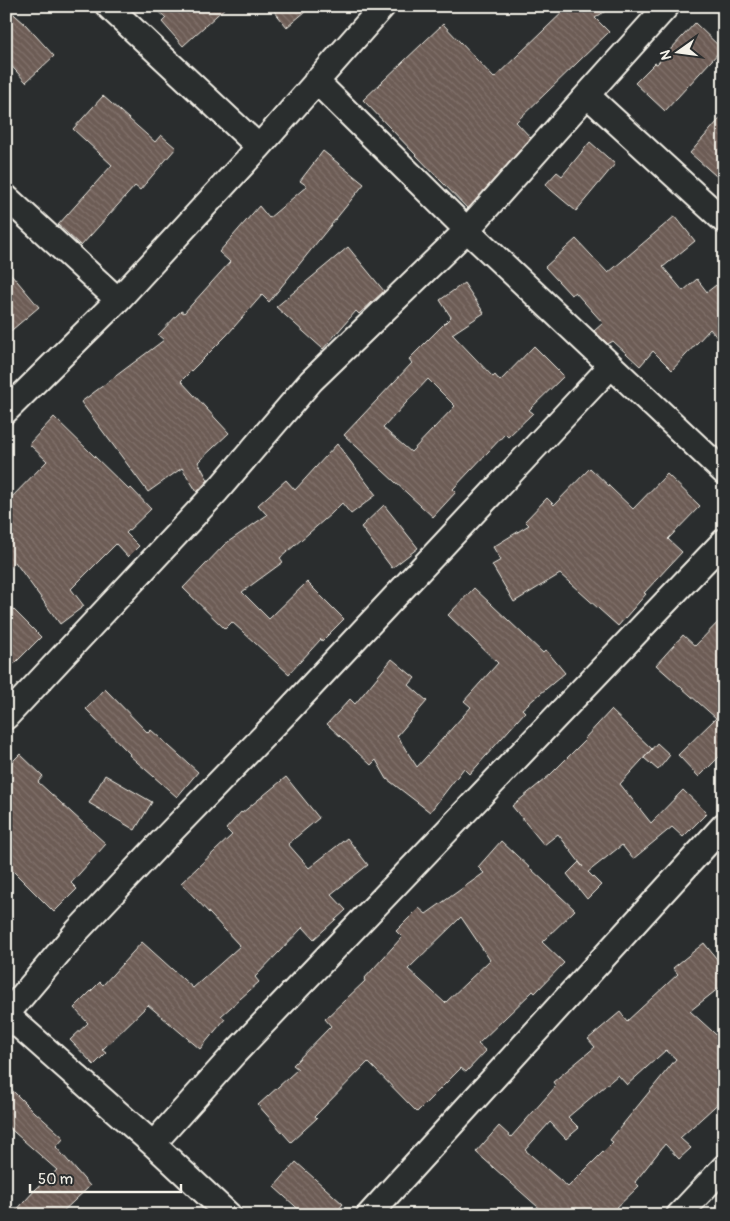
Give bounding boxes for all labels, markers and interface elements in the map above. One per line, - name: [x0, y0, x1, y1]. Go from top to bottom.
- north arrow: [652, 28, 702, 78]
- text: N: [656, 48, 675, 62]
- scale bar: [30, 1161, 181, 1193]
- text: 50 m: [38, 1170, 73, 1189]

